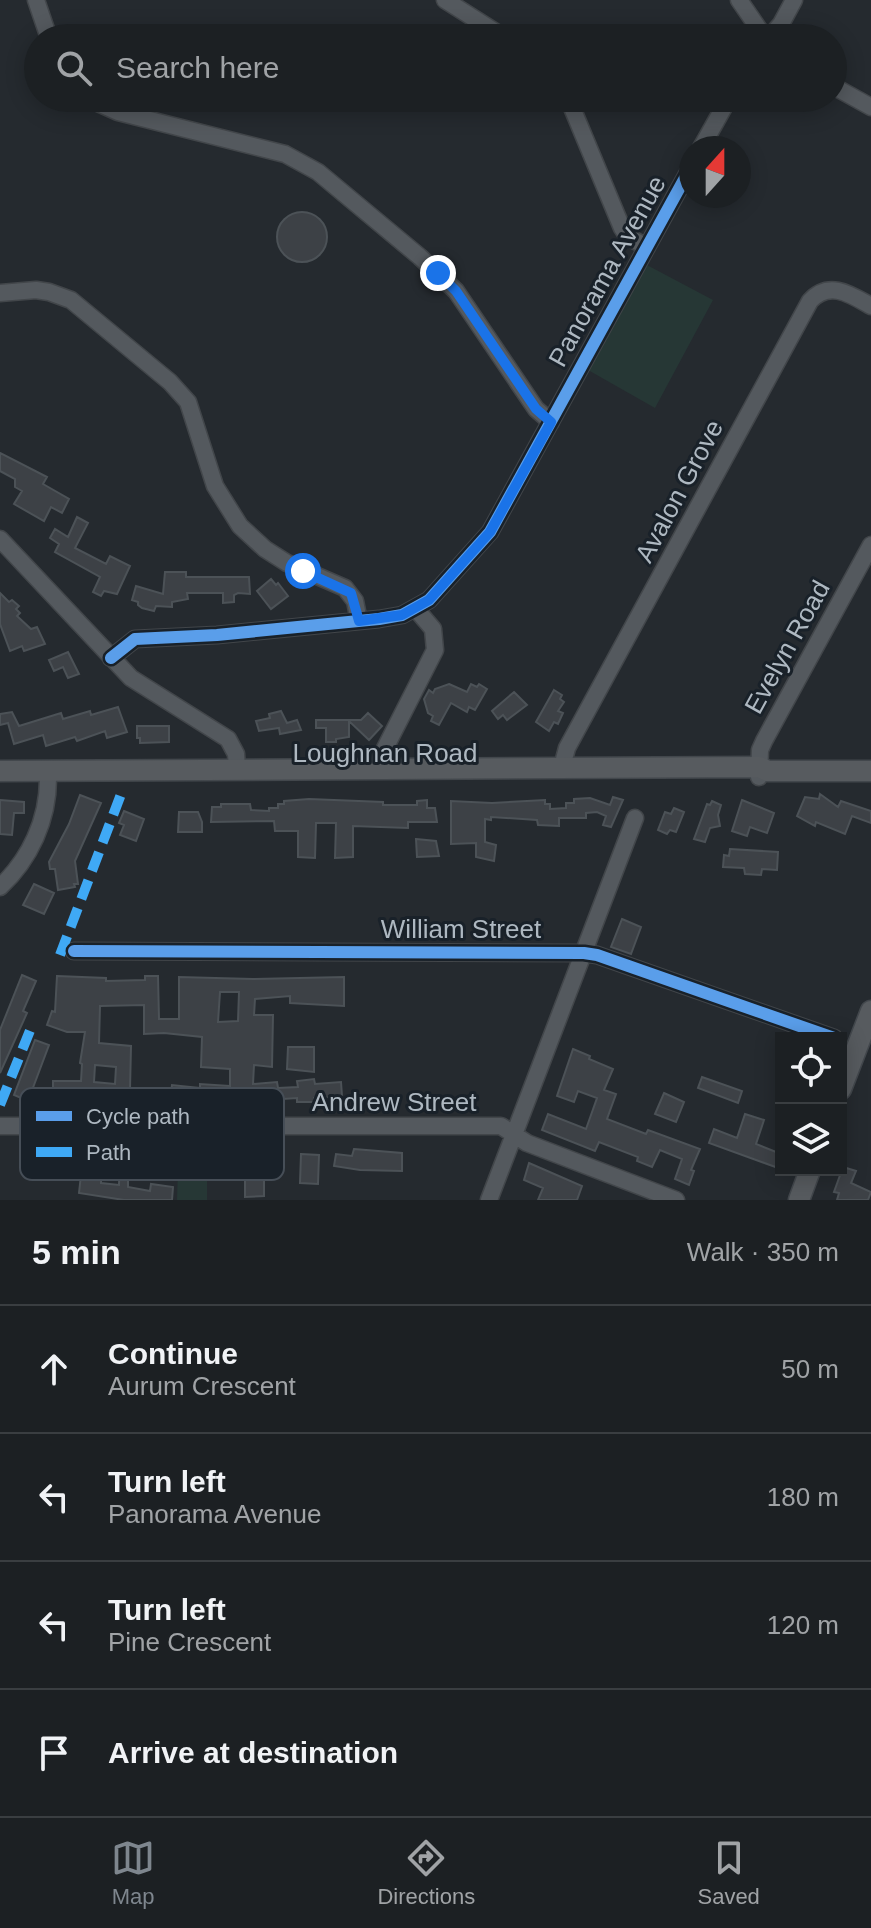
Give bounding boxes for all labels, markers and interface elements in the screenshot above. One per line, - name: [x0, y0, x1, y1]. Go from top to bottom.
- search box: [24, 24, 847, 112]
- icon: search: [52, 46, 96, 90]
- text: Search here: [116, 51, 279, 84]
- north arrow: [679, 136, 751, 208]
- street label: Panorama Avenue: [542, 170, 672, 372]
- route end: [420, 255, 456, 291]
- street label: Avalon Grove: [629, 415, 729, 567]
- route start: [285, 553, 321, 589]
- street label: Evelyn Road: [738, 575, 836, 719]
- street label: Loughnan Road: [292, 738, 478, 768]
- street label: William Street: [381, 914, 542, 944]
- map controls: [775, 1032, 847, 1176]
- button: locate: [775, 1032, 847, 1104]
- street label: Andrew Street: [312, 1087, 477, 1117]
- legend: [20, 1088, 284, 1180]
- text: Cycle path: [86, 1104, 190, 1129]
- button: layers: [775, 1104, 847, 1176]
- text: Path: [86, 1140, 131, 1165]
- text: 5 min: [32, 1233, 121, 1271]
- text: Walk · 350 m: [687, 1237, 839, 1267]
- text: Continue: [108, 1337, 238, 1370]
- icon: ahead: [32, 1347, 76, 1391]
- text: 50 m: [781, 1354, 839, 1384]
- text: Aurum Crescent: [108, 1371, 296, 1401]
- text: Turn left: [108, 1465, 226, 1498]
- icon: left: [32, 1475, 76, 1519]
- text: 180 m: [767, 1482, 839, 1512]
- text: Panorama Avenue: [108, 1499, 321, 1529]
- text: Turn left: [108, 1593, 226, 1626]
- icon: left: [32, 1603, 76, 1647]
- text: 120 m: [767, 1610, 839, 1640]
- text: Pine Crescent: [108, 1627, 271, 1657]
- icon: arrive: [32, 1731, 76, 1775]
- text: Arrive at destination: [108, 1736, 398, 1769]
- tab: Map: [111, 1836, 155, 1910]
- tab: Directions: [377, 1836, 475, 1910]
- tab: Saved: [697, 1836, 760, 1910]

